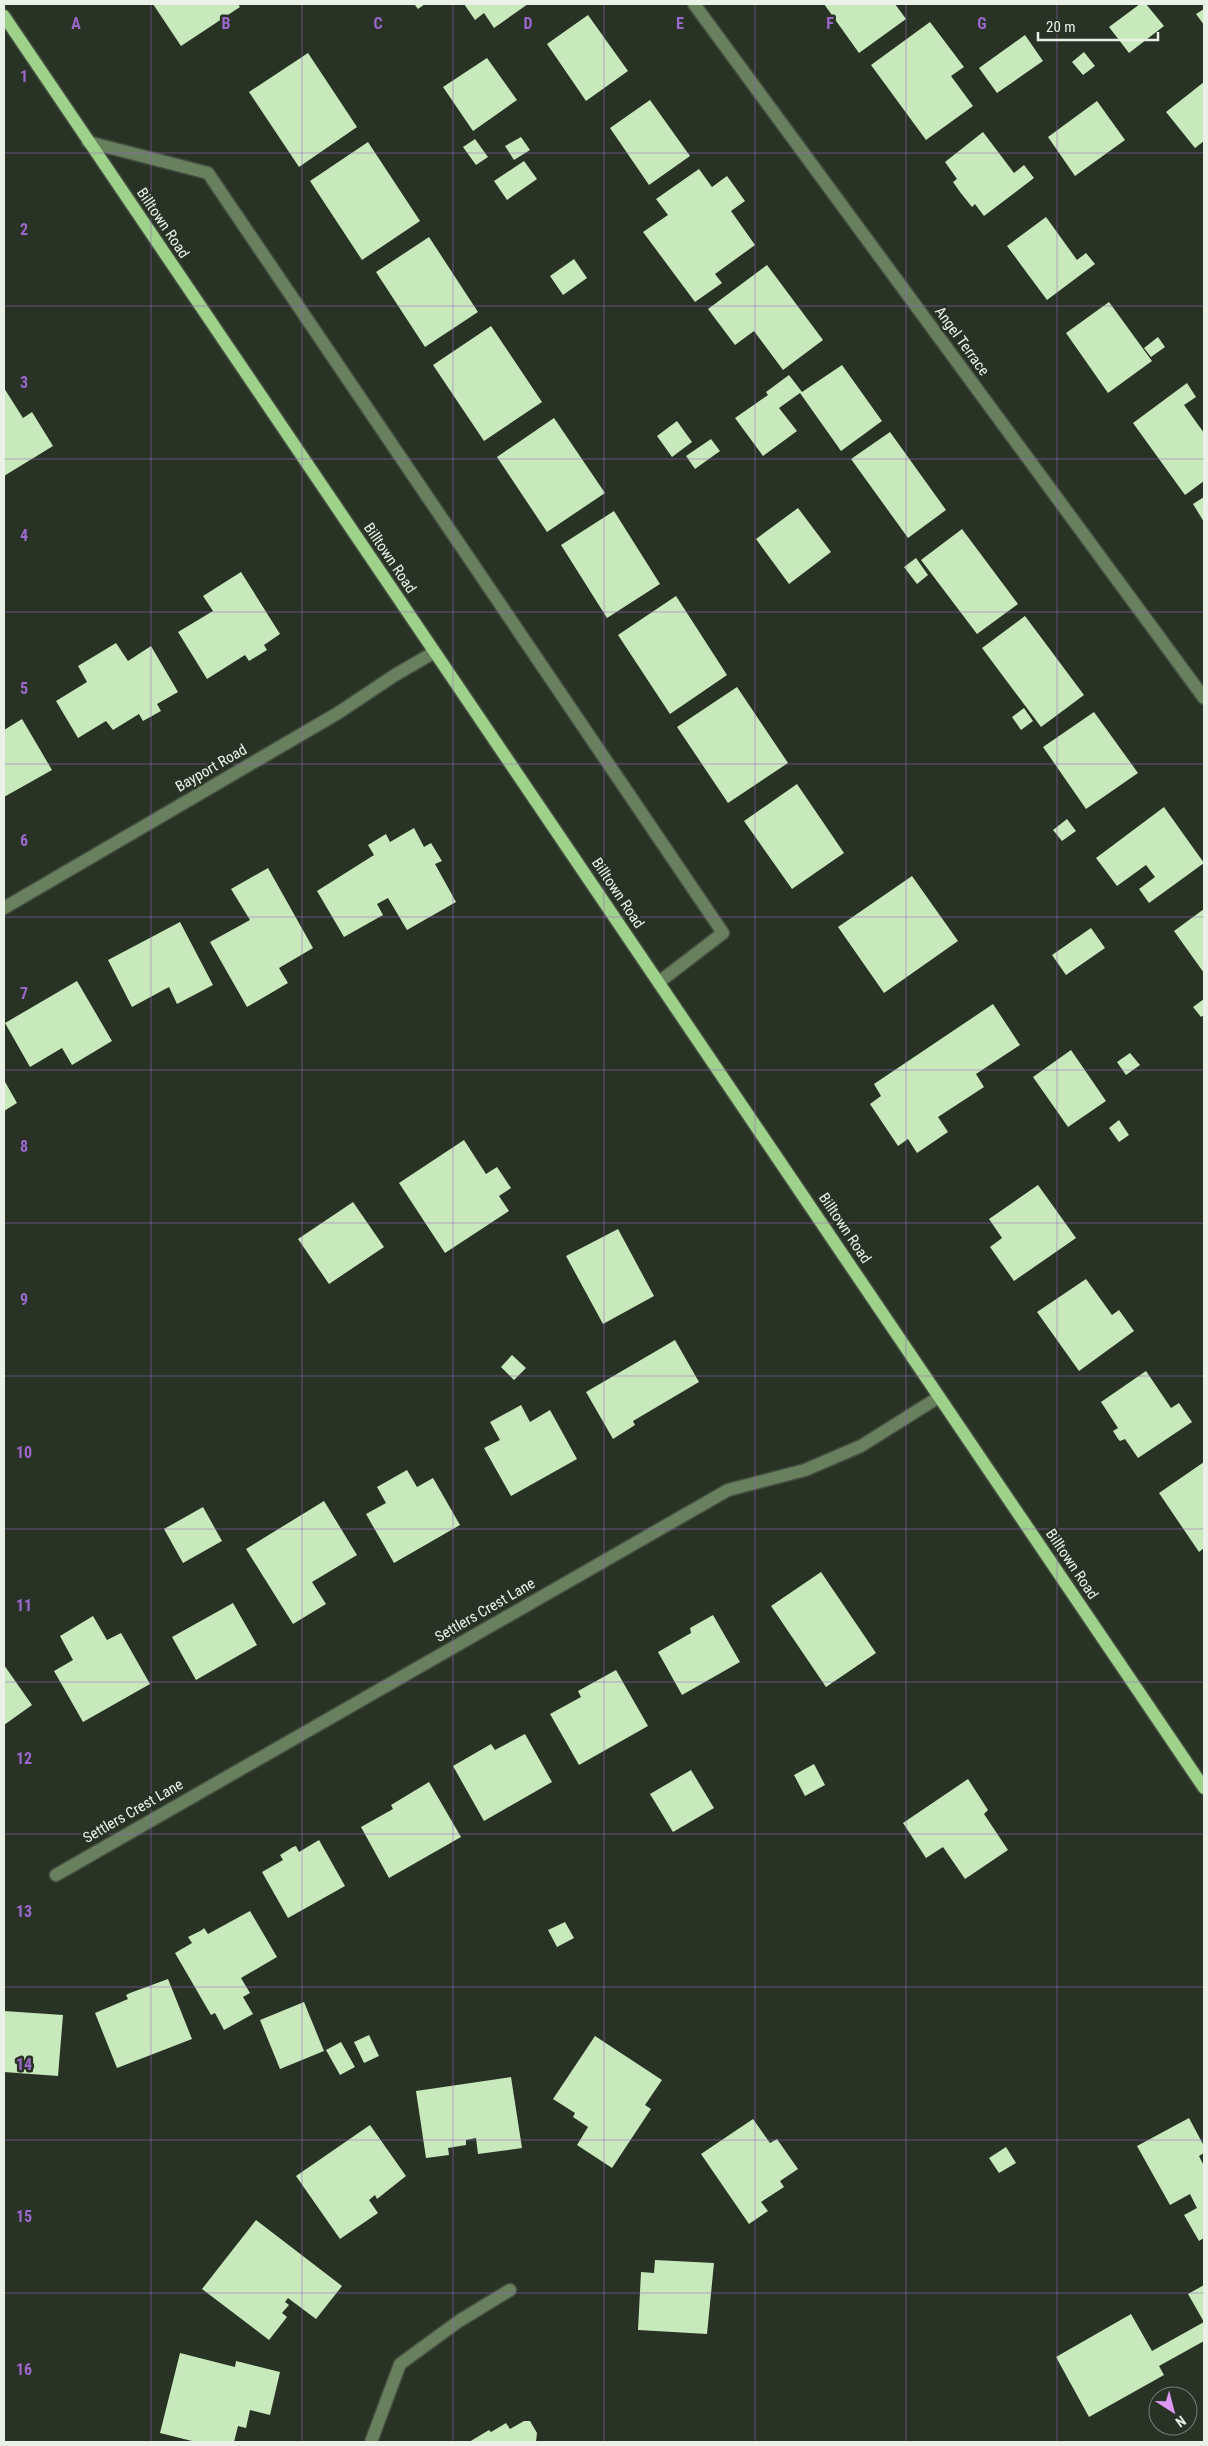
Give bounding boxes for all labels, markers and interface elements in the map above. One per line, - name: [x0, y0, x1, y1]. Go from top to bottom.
- scale bar: [1038, 10, 1158, 42]
- text: A: [71, 14, 81, 33]
- text: B: [222, 14, 231, 33]
- text: C: [373, 14, 383, 33]
- text: D: [523, 14, 533, 33]
- text: E: [676, 14, 684, 33]
- text: F: [826, 14, 834, 33]
- text: G: [977, 14, 987, 33]
- text: 20 m: [1046, 18, 1076, 36]
- text: 1: [20, 67, 28, 86]
- street label: Billtown Road: [133, 184, 193, 262]
- text: 2: [20, 220, 28, 239]
- street label: Angel Terrace: [931, 303, 993, 379]
- text: 3: [20, 373, 28, 392]
- street label: Billtown Road: [360, 519, 420, 597]
- text: 4: [20, 526, 28, 545]
- text: 5: [20, 679, 28, 698]
- street label: Bayport Road: [172, 740, 250, 796]
- text: 6: [20, 831, 28, 850]
- street label: Billtown Road: [588, 854, 648, 932]
- text: 7: [20, 984, 28, 1003]
- text: 8: [20, 1137, 28, 1156]
- street label: Billtown Road: [815, 1189, 875, 1267]
- text: 9: [20, 1290, 28, 1309]
- text: 10: [16, 1443, 32, 1462]
- street label: Billtown Road: [1042, 1525, 1102, 1603]
- street label: Settlers Crest Lane: [432, 1574, 538, 1646]
- text: 11: [16, 1596, 32, 1615]
- text: 12: [16, 1749, 32, 1768]
- street label: Settlers Crest Lane: [80, 1775, 186, 1847]
- text: 13: [16, 1902, 32, 1921]
- text: 14: [16, 2055, 32, 2074]
- text: 15: [16, 2207, 32, 2226]
- text: 16: [16, 2360, 32, 2379]
- north arrow: [1148, 2386, 1198, 2436]
- text: N: [1172, 2413, 1189, 2431]

